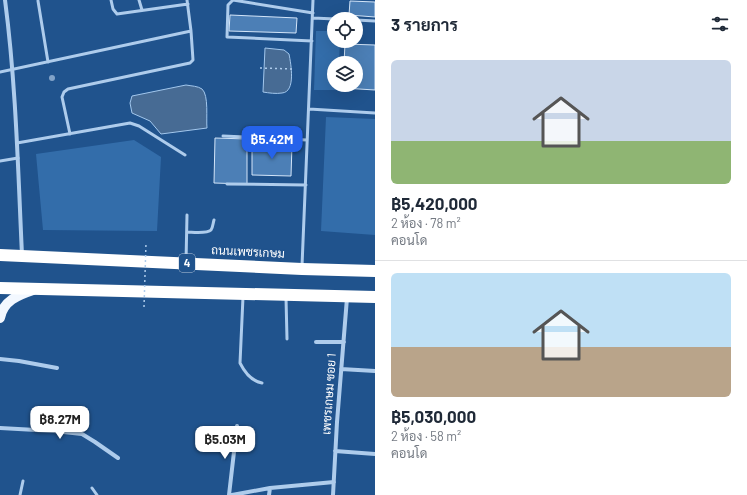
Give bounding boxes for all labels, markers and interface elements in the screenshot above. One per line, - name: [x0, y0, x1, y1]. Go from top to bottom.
- map controls: [327, 12, 363, 92]
- button: locate: [327, 12, 363, 48]
- icon: filters: [709, 13, 731, 35]
- text: 3 รายการ: [391, 14, 458, 34]
- button: layers: [327, 56, 363, 92]
- icon: home: [525, 86, 597, 158]
- pin: ฿5.42M: [239, 126, 305, 160]
- text: ฿5.42M: [251, 131, 293, 147]
- text: ฿5,420,000: [391, 193, 478, 213]
- text: 2 ห้อง · 78 m²: [391, 215, 461, 231]
- text: คอนโด: [391, 232, 427, 248]
- street label: ถนนเพชรเกษม: [211, 242, 285, 260]
- road number: 4: [179, 254, 195, 272]
- icon: home: [525, 299, 597, 371]
- street label: เพชรเกษม ซอย 1: [318, 353, 338, 435]
- pin: ฿8.27M: [27, 406, 93, 440]
- text: ฿5,030,000: [391, 406, 476, 426]
- text: ฿8.27M: [39, 411, 81, 427]
- pin: ฿5.03M: [192, 426, 258, 460]
- text: 2 ห้อง · 58 m²: [391, 428, 461, 444]
- text: ฿5.03M: [204, 431, 246, 447]
- text: คอนโด: [391, 445, 427, 461]

